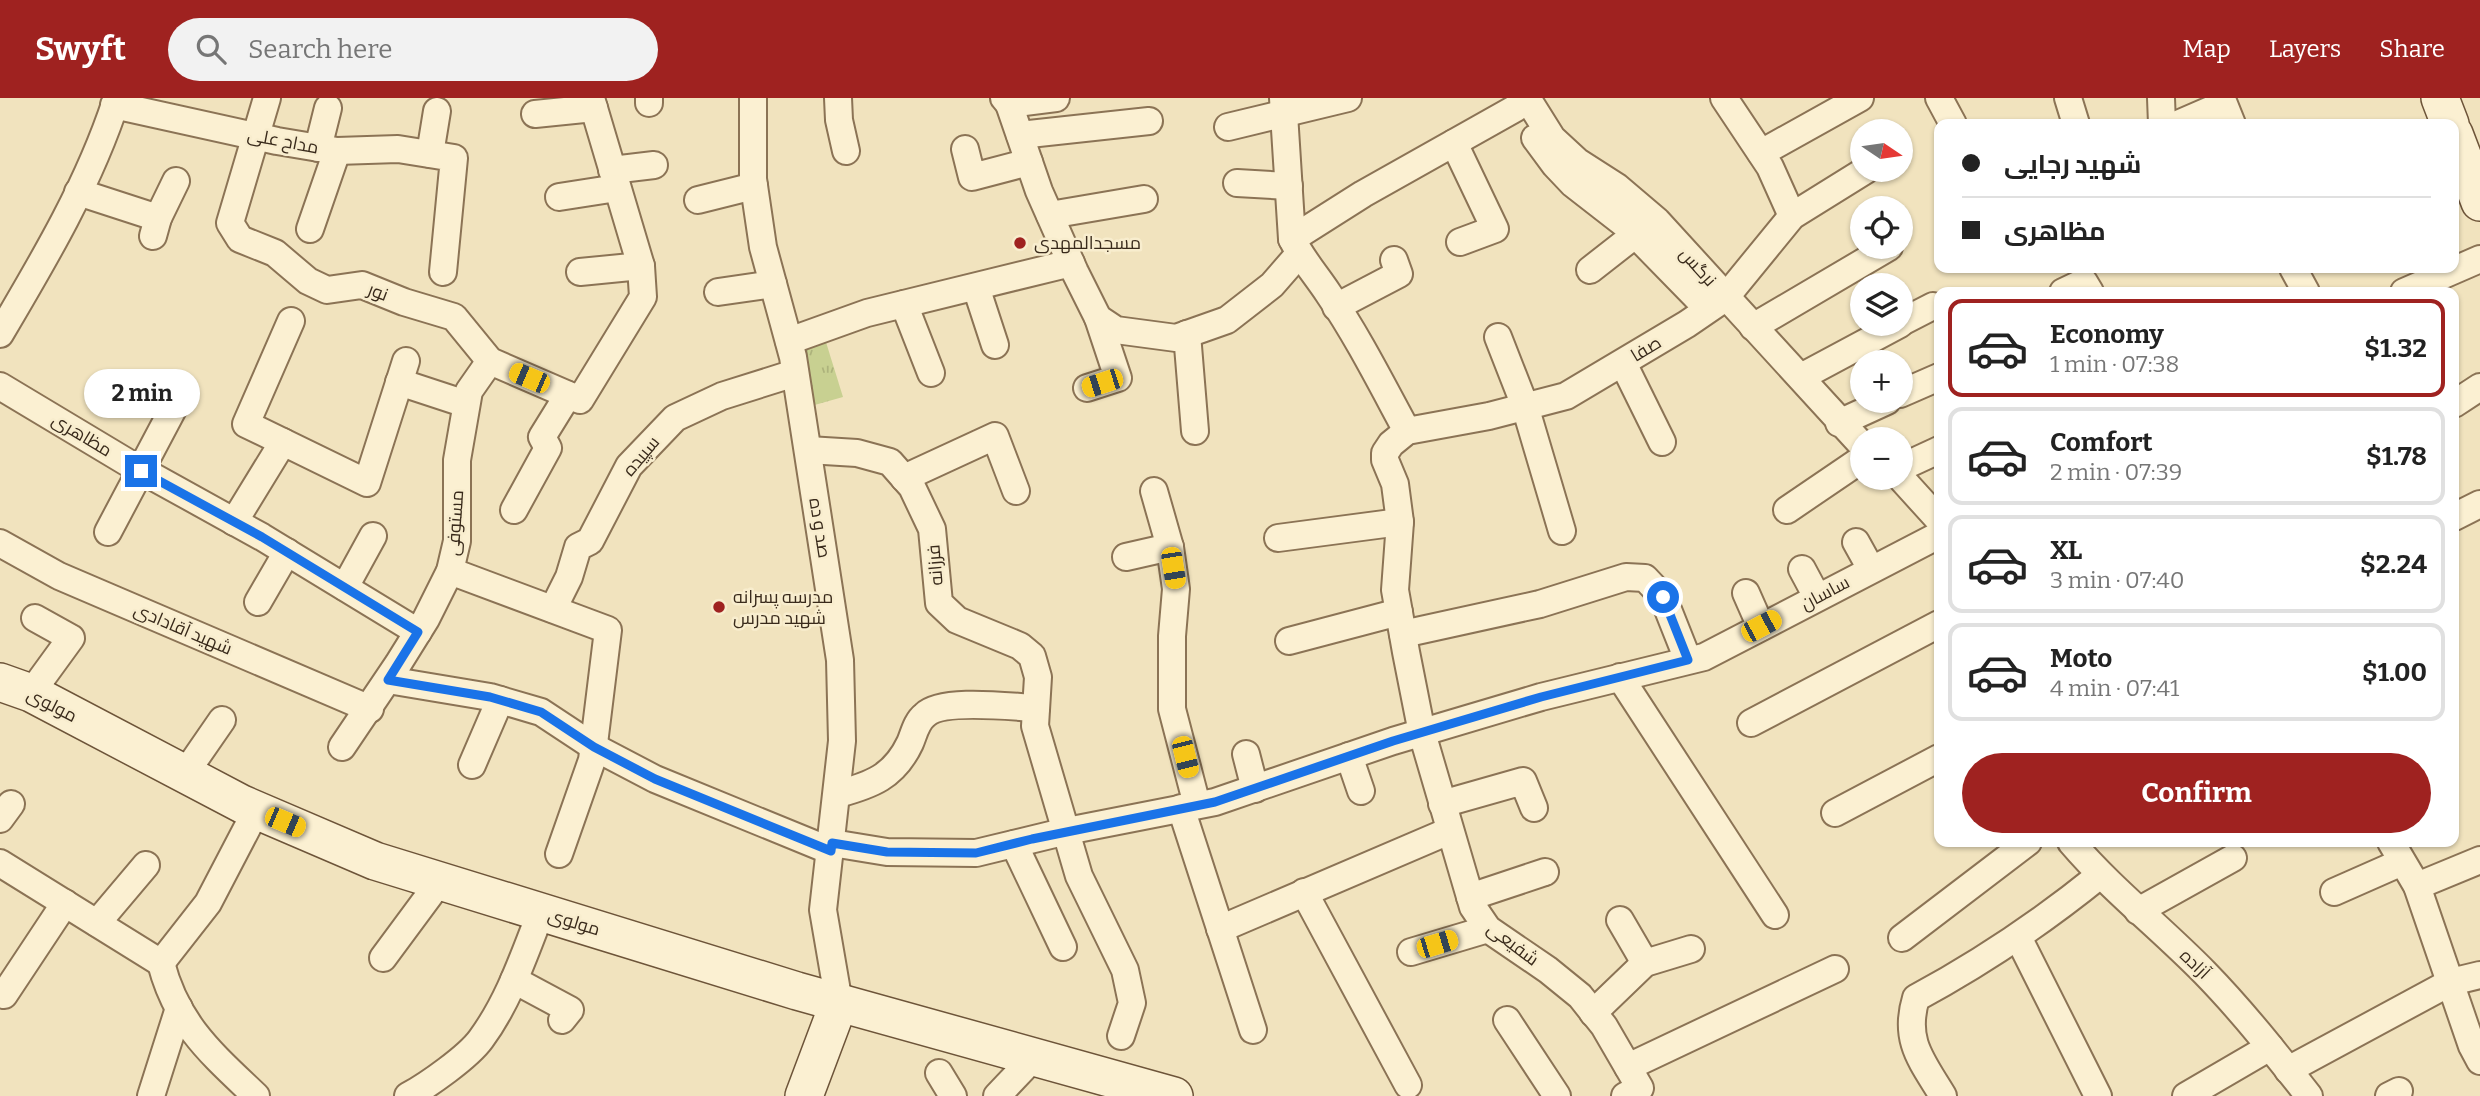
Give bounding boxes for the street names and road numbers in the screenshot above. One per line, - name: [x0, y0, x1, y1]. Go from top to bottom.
- street label: مداح علی: [245, 123, 321, 160]
- street label: نرگس: [1675, 243, 1721, 291]
- street label: نور: [364, 278, 391, 306]
- street label: صفا: [1627, 331, 1665, 367]
- street label: مظاهری: [48, 409, 116, 461]
- street label: سپیده: [618, 431, 664, 481]
- street label: مستوفی: [442, 489, 468, 557]
- street label: صد و ده: [804, 496, 836, 560]
- street label: فرزانه: [922, 544, 948, 586]
- street label: ساسان: [1797, 571, 1853, 615]
- street label: شهید آقادادی: [130, 598, 236, 660]
- street label: مولوی: [23, 683, 81, 727]
- street label: مولوی: [545, 904, 603, 940]
- street label: شفیعی: [1483, 917, 1543, 971]
- street label: آزاده: [2175, 944, 2215, 984]

